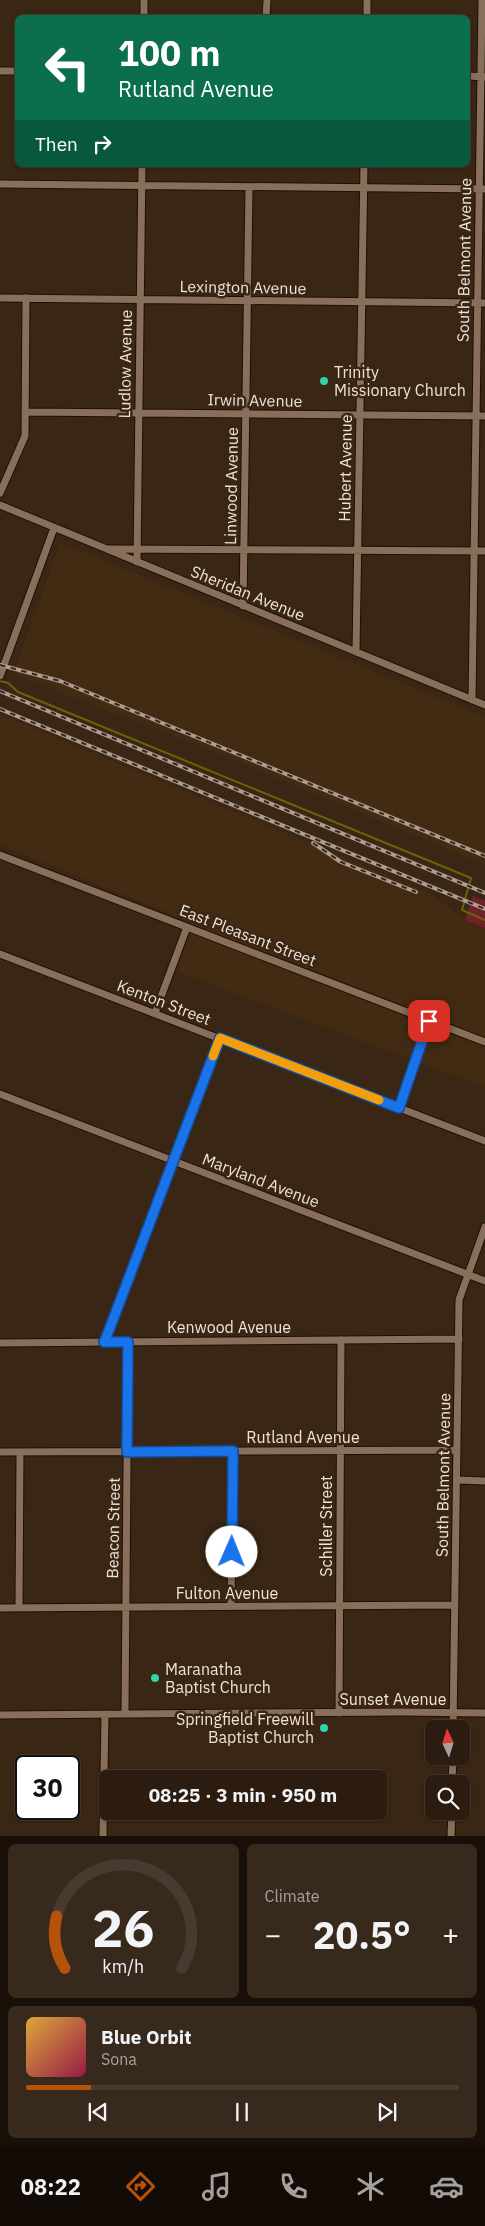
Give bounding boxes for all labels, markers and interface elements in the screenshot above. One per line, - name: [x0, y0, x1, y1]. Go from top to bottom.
- text: 100 m: [118, 30, 221, 76]
- icon: left: [35, 35, 100, 100]
- text: Rutland Avenue: [118, 74, 274, 103]
- icon: right: [88, 130, 116, 158]
- text: Then: [35, 132, 78, 156]
- street label: South Belmont Avenue: [453, 178, 475, 342]
- street label: Lexington Avenue: [179, 276, 307, 298]
- street label: Ludlow Avenue: [114, 309, 136, 419]
- place label: Trinity Missionary Church: [334, 362, 466, 400]
- marker: Trinity Missionary Church: [318, 375, 330, 387]
- street label: Irwin Avenue: [207, 389, 303, 411]
- street label: Hubert Avenue: [334, 414, 356, 522]
- street label: Linwood Avenue: [220, 427, 242, 545]
- street label: Sheridan Avenue: [188, 561, 308, 625]
- street label: East Pleasant Street: [177, 900, 319, 970]
- street label: Kenton Street: [114, 975, 214, 1029]
- pin: [408, 1000, 450, 1042]
- icon: arrive: [415, 1007, 443, 1035]
- street label: Maryland Avenue: [200, 1148, 323, 1212]
- street label: Kenwood Avenue: [167, 1317, 291, 1337]
- street label: South Belmont Avenue: [432, 1393, 454, 1557]
- street label: Rutland Avenue: [246, 1427, 360, 1447]
- street label: Schiller Street: [316, 1475, 336, 1577]
- street label: Beacon Street: [102, 1477, 124, 1579]
- position arrow: [205, 1525, 257, 1577]
- street label: Fulton Avenue: [176, 1583, 279, 1603]
- place label: Maranatha Baptist Church: [165, 1659, 271, 1697]
- marker: Maranatha Baptist Church: [149, 1672, 161, 1684]
- street label: Sunset Avenue: [340, 1689, 447, 1709]
- place label: Springfield Freewill Baptist Church: [176, 1709, 314, 1747]
- north arrow: [425, 1720, 470, 1765]
- map controls: [425, 1720, 470, 1820]
- marker: Springfield Freewill Baptist Church: [318, 1722, 330, 1734]
- speed limit sign: 30: [15, 1755, 80, 1820]
- button: search: [425, 1775, 470, 1820]
- text: 08:25 · 3 min · 950 m: [149, 1783, 337, 1807]
- text: Climate: [265, 1886, 320, 1906]
- text: 26: [92, 1894, 154, 1961]
- text: 20.5°: [313, 1910, 411, 1959]
- text: −: [265, 1916, 281, 1953]
- text: +: [442, 1916, 459, 1953]
- text: km/h: [102, 1955, 144, 1978]
- text: Blue Orbit: [101, 2025, 191, 2049]
- text: Sona: [101, 2049, 137, 2069]
- icon: previous: [84, 2098, 112, 2126]
- icon: pause: [228, 2098, 256, 2126]
- icon: next: [373, 2098, 401, 2126]
- icon: directions: [123, 2169, 158, 2204]
- icon: music: [199, 2169, 234, 2204]
- icon: phone: [276, 2169, 311, 2204]
- icon: climate: [353, 2169, 388, 2204]
- icon: car: [429, 2169, 464, 2204]
- text: 08:22: [21, 2172, 81, 2201]

